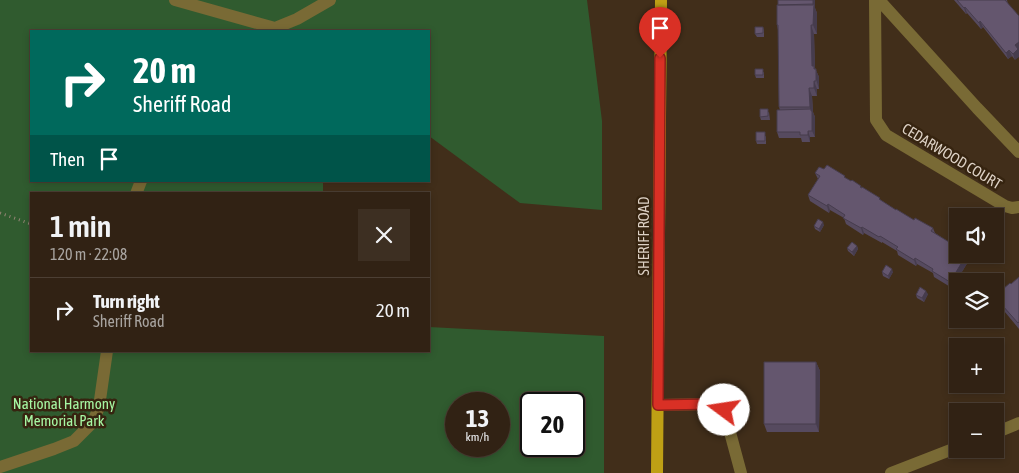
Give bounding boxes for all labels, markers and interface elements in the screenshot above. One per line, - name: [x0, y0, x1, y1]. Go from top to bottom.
- pin: [639, 7, 681, 58]
- icon: arrive: [646, 14, 674, 42]
- icon: right: [50, 50, 115, 115]
- text: 20 m: [133, 50, 196, 90]
- text: Sheriff Road: [133, 91, 231, 117]
- street label: CEDARWOOD COURT: [899, 120, 1005, 193]
- icon: arrive: [95, 145, 123, 173]
- text: Then: [50, 148, 85, 170]
- street label: SHERIFF ROAD: [635, 197, 652, 275]
- map controls: [949, 208, 1004, 458]
- button: sound: [949, 208, 1004, 263]
- text: 1 min: [50, 209, 111, 243]
- button: close: [358, 209, 410, 261]
- text: 120 m · 22:08: [50, 245, 127, 263]
- button: layers: [949, 273, 1004, 328]
- text: Turn right: [93, 290, 160, 312]
- icon: right: [50, 296, 78, 324]
- text: 20 m: [376, 299, 410, 321]
- text: Sheriff Road: [93, 312, 165, 330]
- button: +: [949, 338, 1004, 393]
- position arrow: [697, 383, 749, 435]
- speed limit sign: 20: [520, 392, 585, 457]
- park label: National Harmony Memorial Park: [13, 395, 115, 429]
- button: −: [949, 403, 1004, 458]
- text: 13: [466, 404, 489, 432]
- text: km/h: [466, 430, 489, 444]

